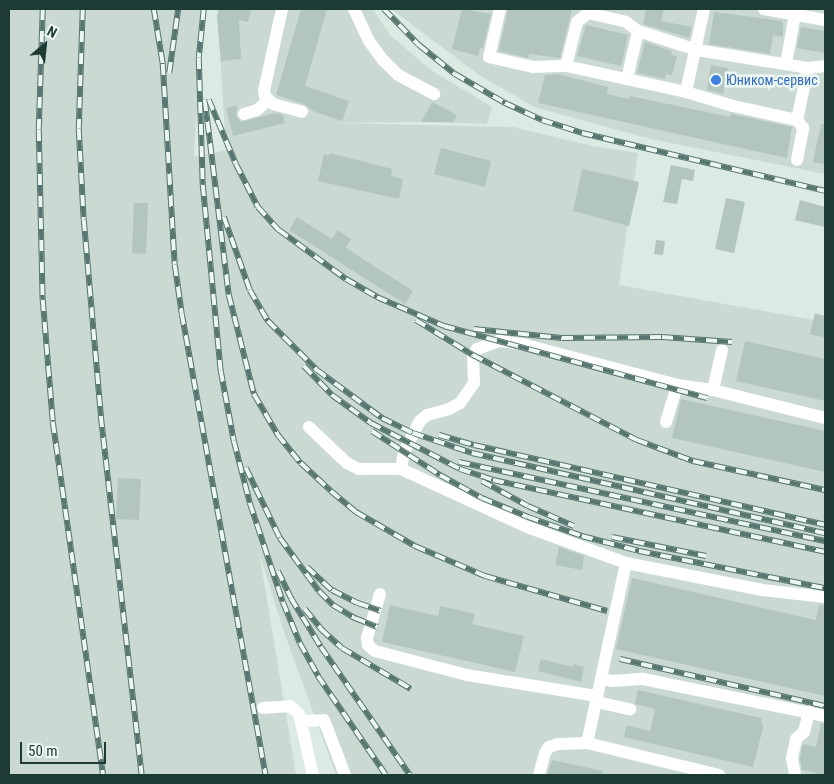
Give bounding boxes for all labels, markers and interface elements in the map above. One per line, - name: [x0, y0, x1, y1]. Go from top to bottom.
- north arrow: [20, 20, 70, 70]
- text: N: [44, 23, 60, 41]
- place label: Юником-сервис: [726, 72, 818, 88]
- marker: Юником-сервис: [710, 74, 722, 86]
- scale bar: [22, 732, 109, 764]
- text: 50 m: [28, 742, 58, 760]

